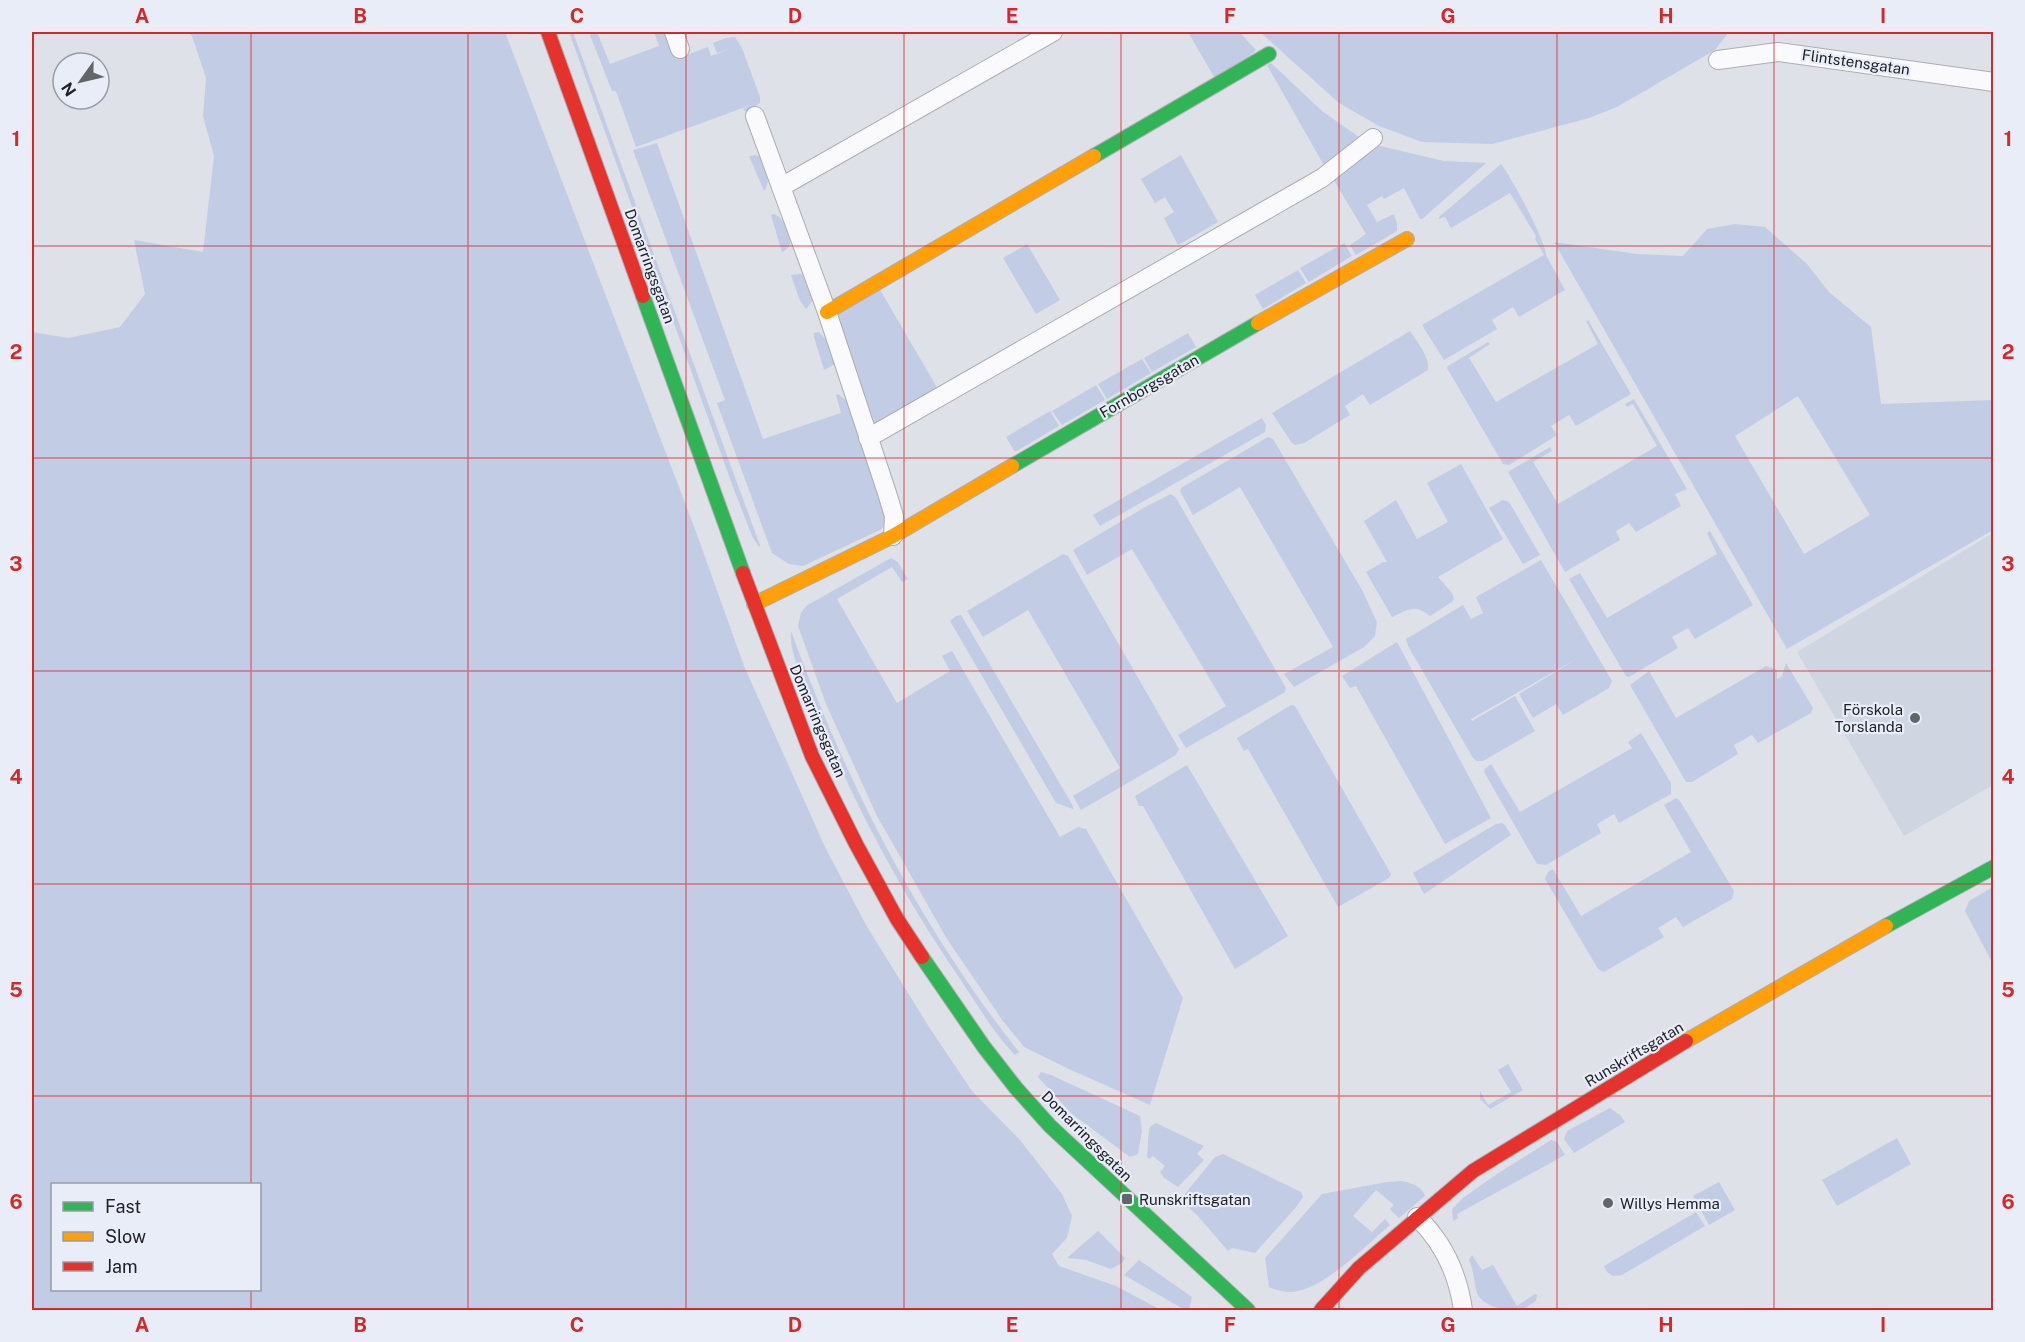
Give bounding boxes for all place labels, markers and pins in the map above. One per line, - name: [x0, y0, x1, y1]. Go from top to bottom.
- place label: Förskola Torslanda: [1835, 701, 1903, 735]
- marker: Förskola Torslanda: [1908, 711, 1922, 725]
- place label: Runskriftsgatan: [1139, 1191, 1251, 1208]
- marker: Runskriftsgatan: [1120, 1192, 1134, 1206]
- place label: Willys Hemma: [1620, 1195, 1720, 1212]
- marker: Willys Hemma: [1601, 1196, 1615, 1210]

